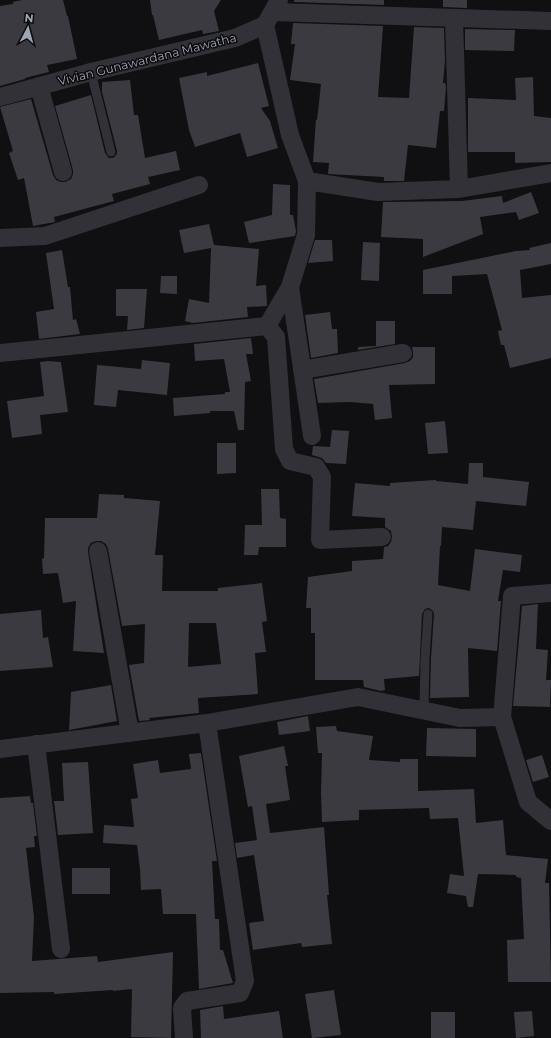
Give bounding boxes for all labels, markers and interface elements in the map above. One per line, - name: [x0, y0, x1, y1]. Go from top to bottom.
- north arrow: [8, 8, 48, 48]
- text: N: [24, 11, 34, 25]
- street label: Vivian Gunawardana Mawatha: [56, 30, 238, 88]

